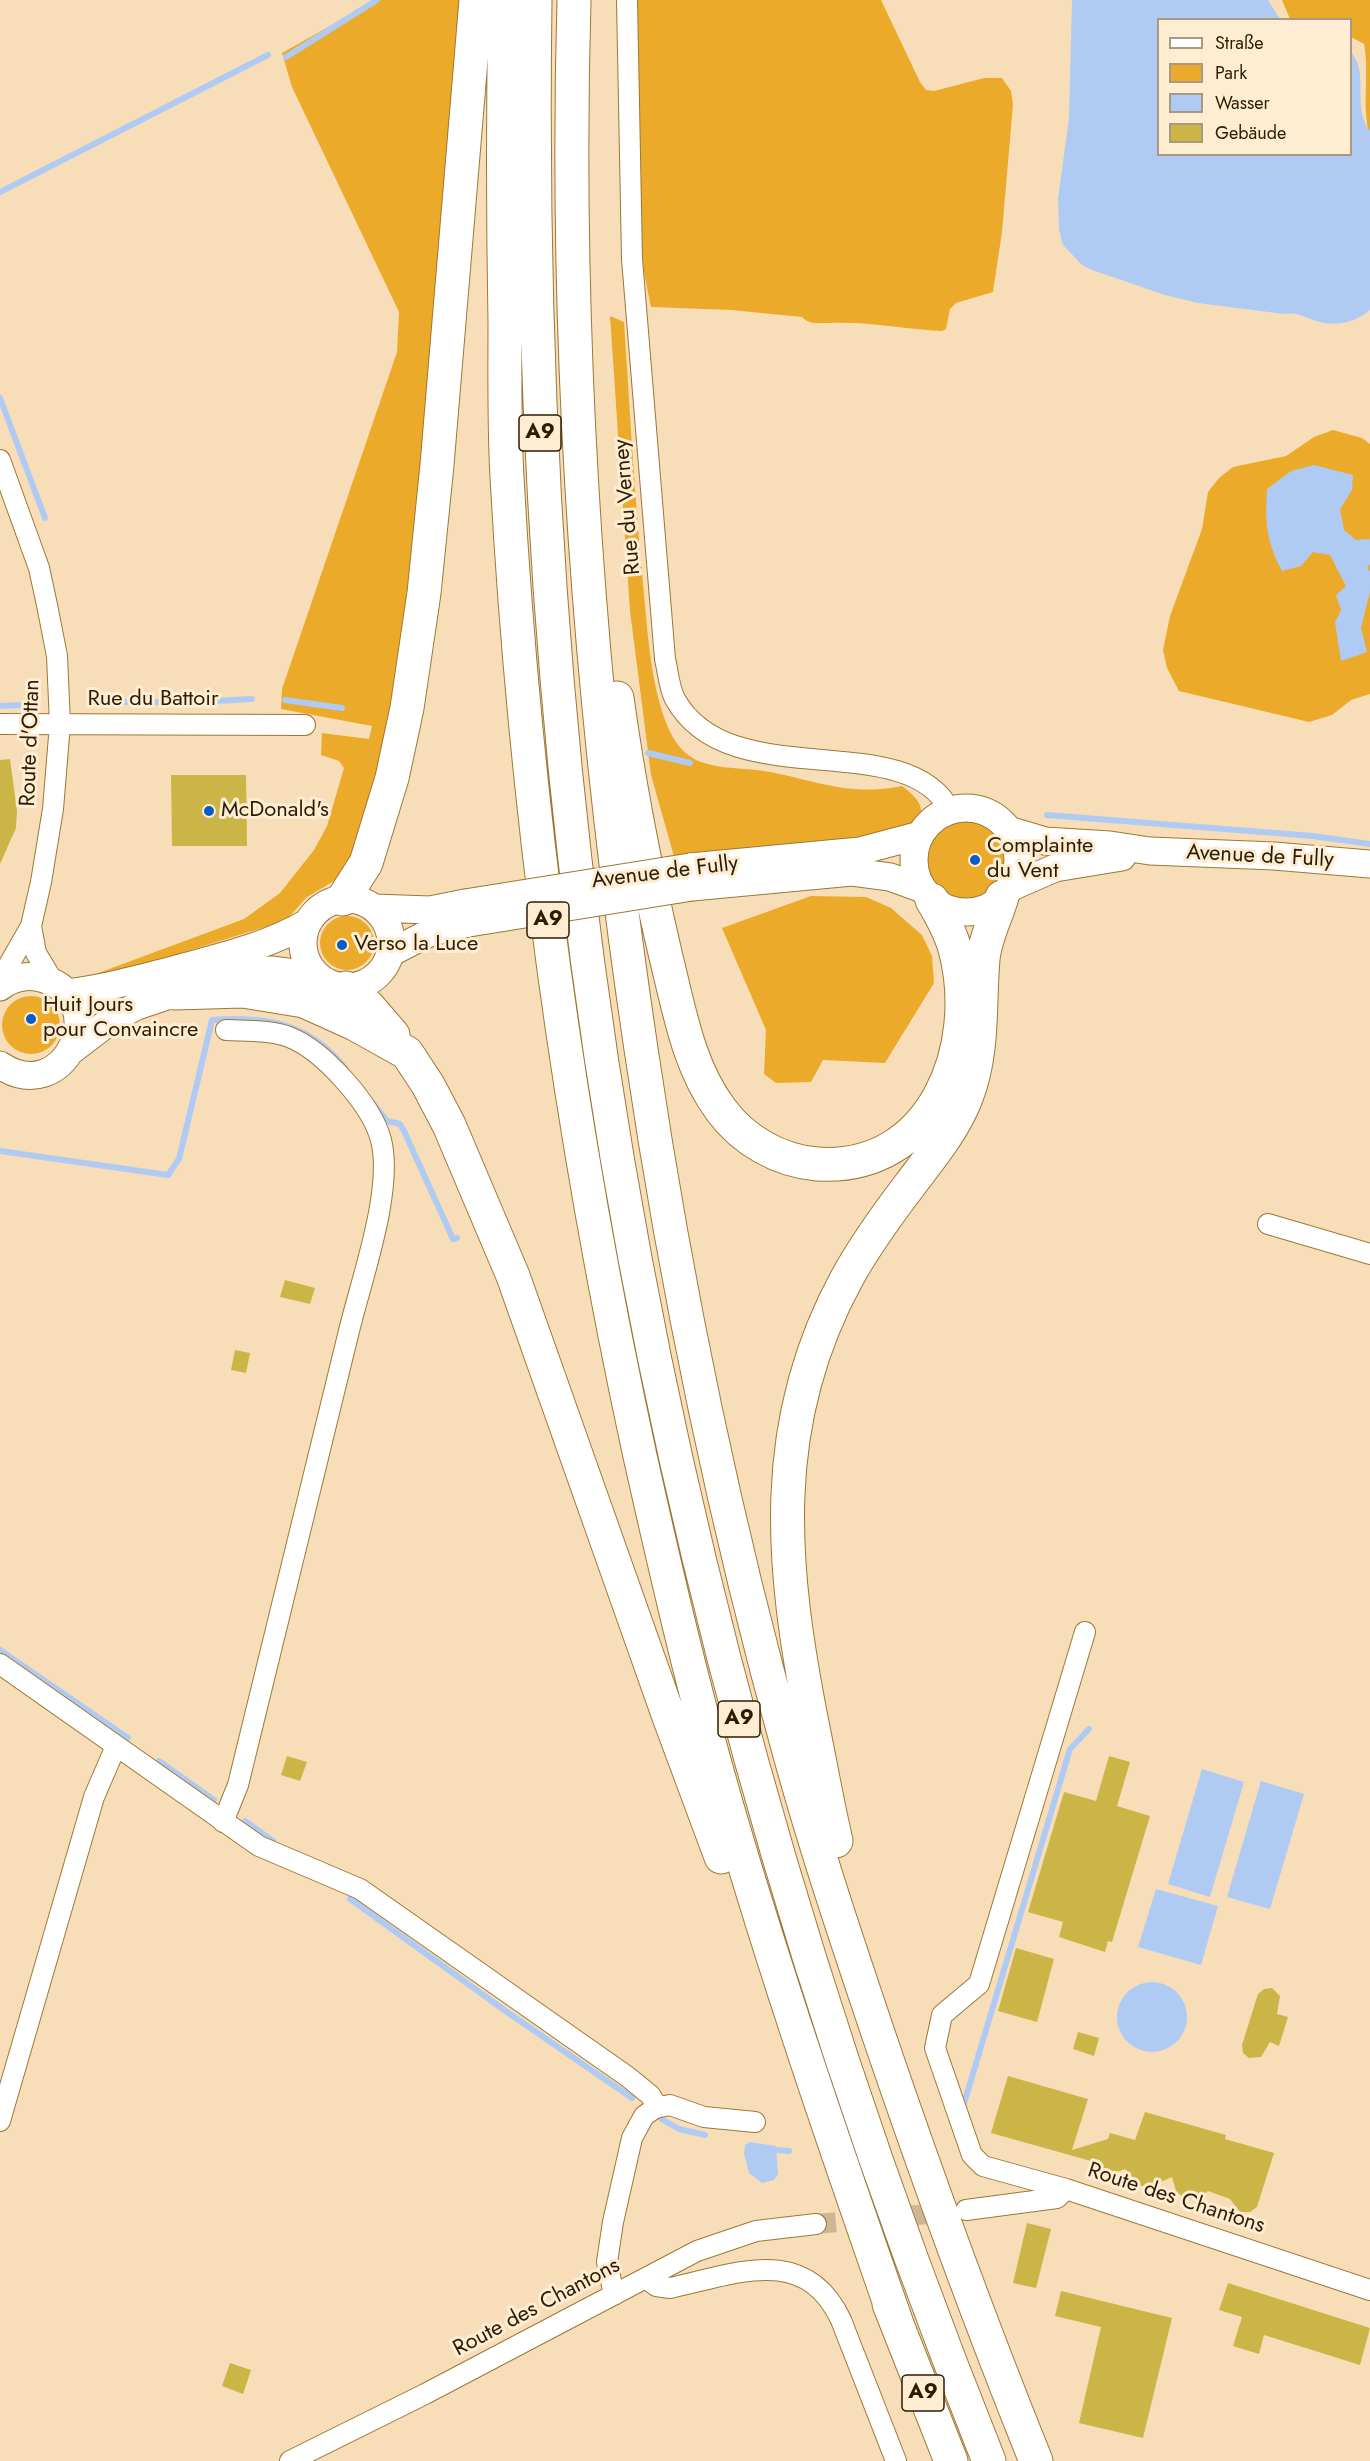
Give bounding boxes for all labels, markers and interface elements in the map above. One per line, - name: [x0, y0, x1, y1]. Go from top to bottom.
- legend: [1157, 18, 1352, 156]
- text: Straße: [1215, 30, 1263, 56]
- text: Park: [1215, 60, 1247, 86]
- text: Wasser: [1215, 90, 1270, 116]
- text: Gebäude: [1215, 120, 1286, 146]
- road number: A9: [519, 415, 561, 451]
- street label: Rue du Verney: [609, 438, 647, 576]
- street label: Route d'Ottan: [16, 679, 46, 807]
- street label: Rue du Battoir: [87, 687, 219, 713]
- place label: McDonald's: [221, 798, 329, 824]
- marker: McDonald's: [202, 804, 216, 818]
- place label: Complainte du Vent: [987, 834, 1093, 885]
- street label: Avenue de Fully: [1186, 840, 1334, 874]
- street label: Avenue de Fully: [590, 851, 740, 895]
- marker: Complainte du Vent: [968, 853, 982, 867]
- road number: A9: [527, 902, 569, 938]
- place label: Verso la Luce: [354, 932, 478, 958]
- marker: Verso la Luce: [335, 938, 349, 952]
- place label: Huit Jours pour Convaincre: [43, 993, 198, 1044]
- marker: Huit Jours pour Convaincre: [24, 1012, 38, 1026]
- road number: A9: [718, 1701, 760, 1737]
- street label: Route des Chantons: [1084, 2158, 1268, 2240]
- street label: Route des Chantons: [449, 2253, 625, 2363]
- road number: A9: [902, 2375, 944, 2411]

